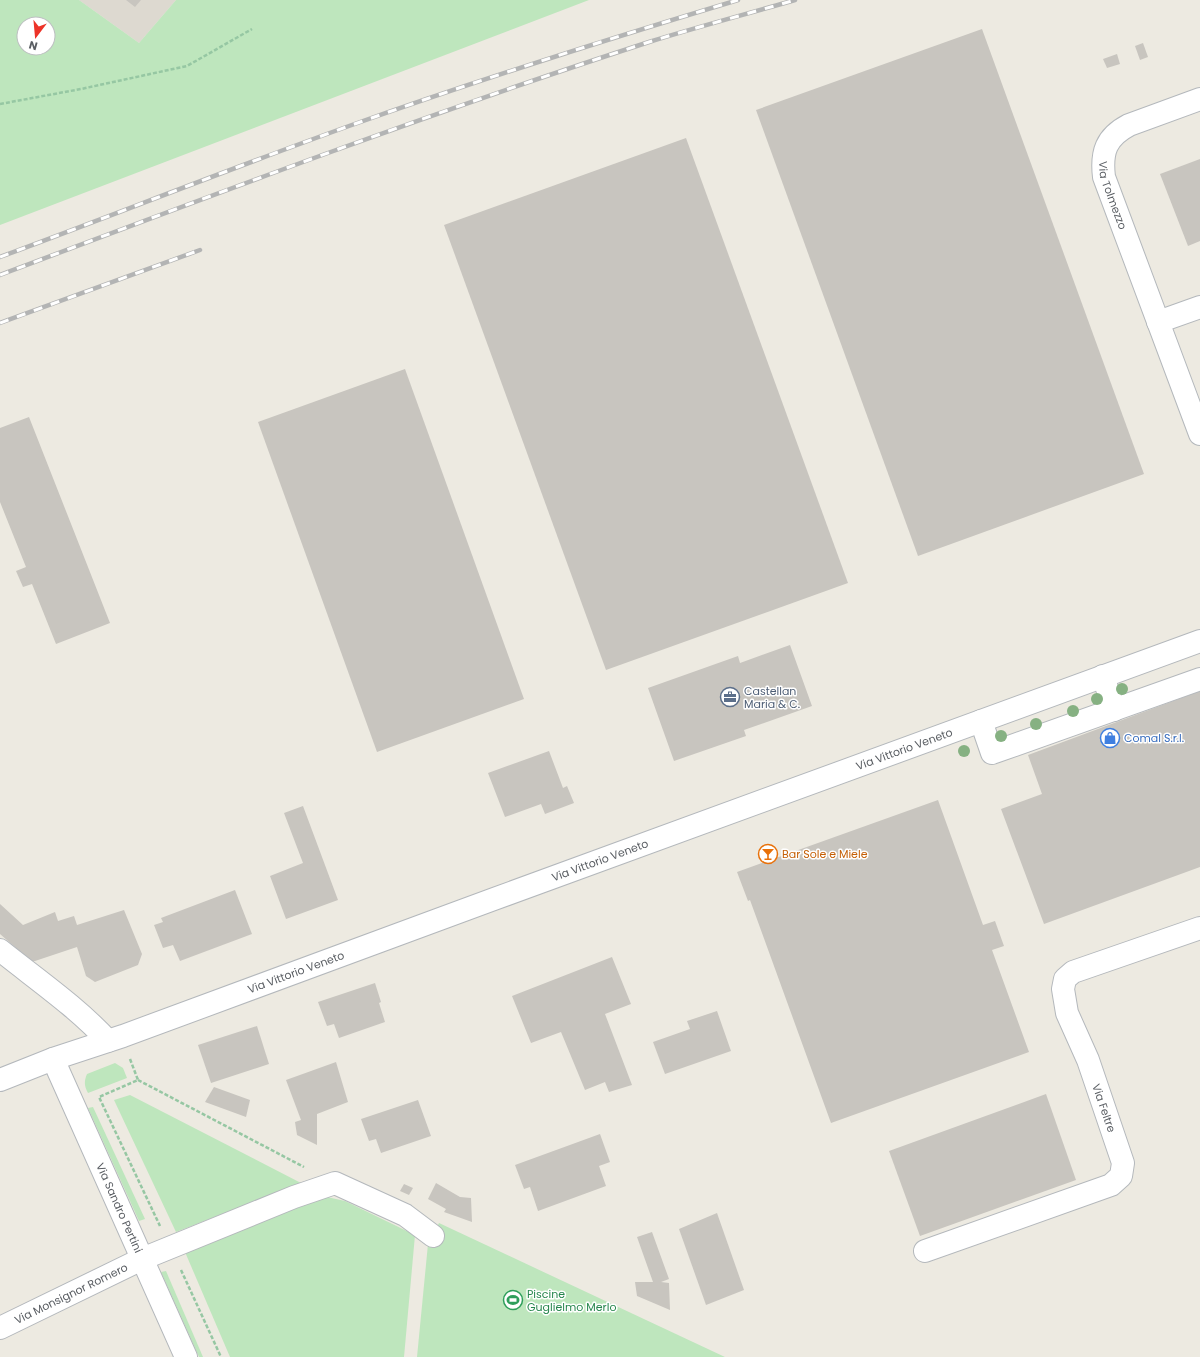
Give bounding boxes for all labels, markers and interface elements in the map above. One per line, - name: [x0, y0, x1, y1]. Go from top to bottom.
- north arrow: [16, 16, 56, 56]
- text: N: [27, 37, 39, 54]
- street label: Via Tolmezzo: [1095, 161, 1131, 232]
- place label: Castellan Maria & C.: [744, 683, 800, 712]
- office icon: Castellan Maria & C.: [719, 686, 741, 708]
- street label: Via Vittorio Veneto: [854, 724, 955, 774]
- shop icon: Comal S.r.l.: [1099, 727, 1121, 749]
- place label: Comal S.r.l.: [1124, 730, 1184, 746]
- street label: Via Vittorio Veneto: [549, 835, 651, 885]
- bar icon: Bar Sole e Miele: [757, 843, 779, 865]
- place label: Bar Sole e Miele: [782, 846, 868, 862]
- street label: Via Vittorio Veneto: [245, 947, 346, 997]
- street label: Via Feltre: [1088, 1082, 1120, 1135]
- street label: Via Sandro Pertini: [92, 1160, 147, 1256]
- street label: Via Monsignor Romero: [12, 1259, 130, 1328]
- place label: Piscine Guglielmo Merlo: [527, 1286, 616, 1315]
- sports icon: Piscine Guglielmo Merlo: [502, 1289, 524, 1311]

